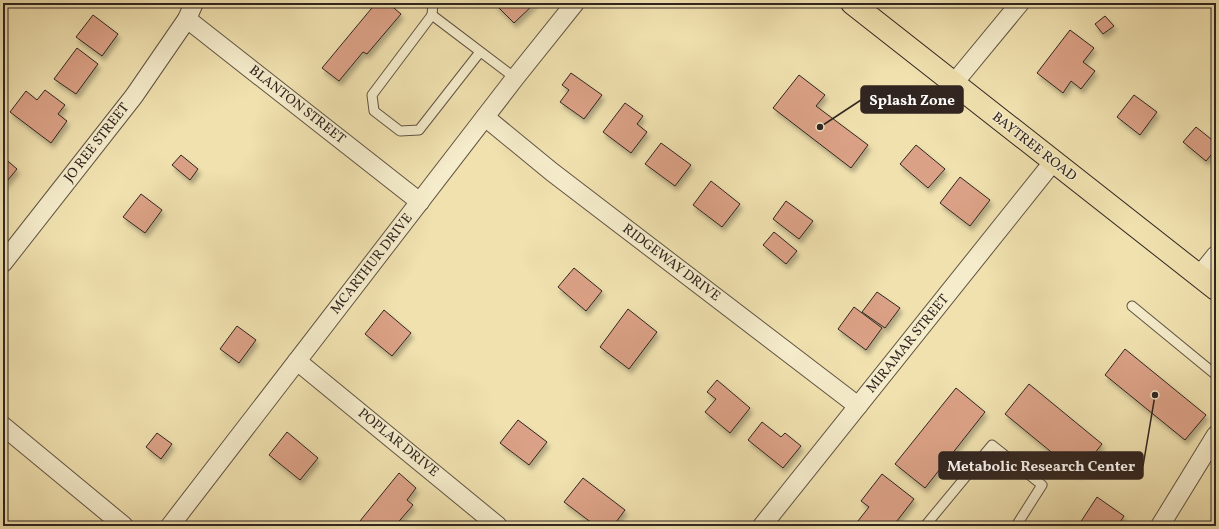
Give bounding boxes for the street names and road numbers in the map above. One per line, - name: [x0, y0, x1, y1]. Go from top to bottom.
- street label: BLANTON STREET: [245, 61, 349, 149]
- street label: JO REE STREET: [60, 99, 134, 187]
- street label: BAYTREE ROAD: [988, 108, 1080, 186]
- street label: MCARTHUR DRIVE: [327, 210, 417, 318]
- street label: RIDGEWAY DRIVE: [618, 220, 724, 306]
- street label: MIRAMAR STREET: [862, 291, 954, 397]
- street label: POPLAR DRIVE: [353, 404, 443, 482]

